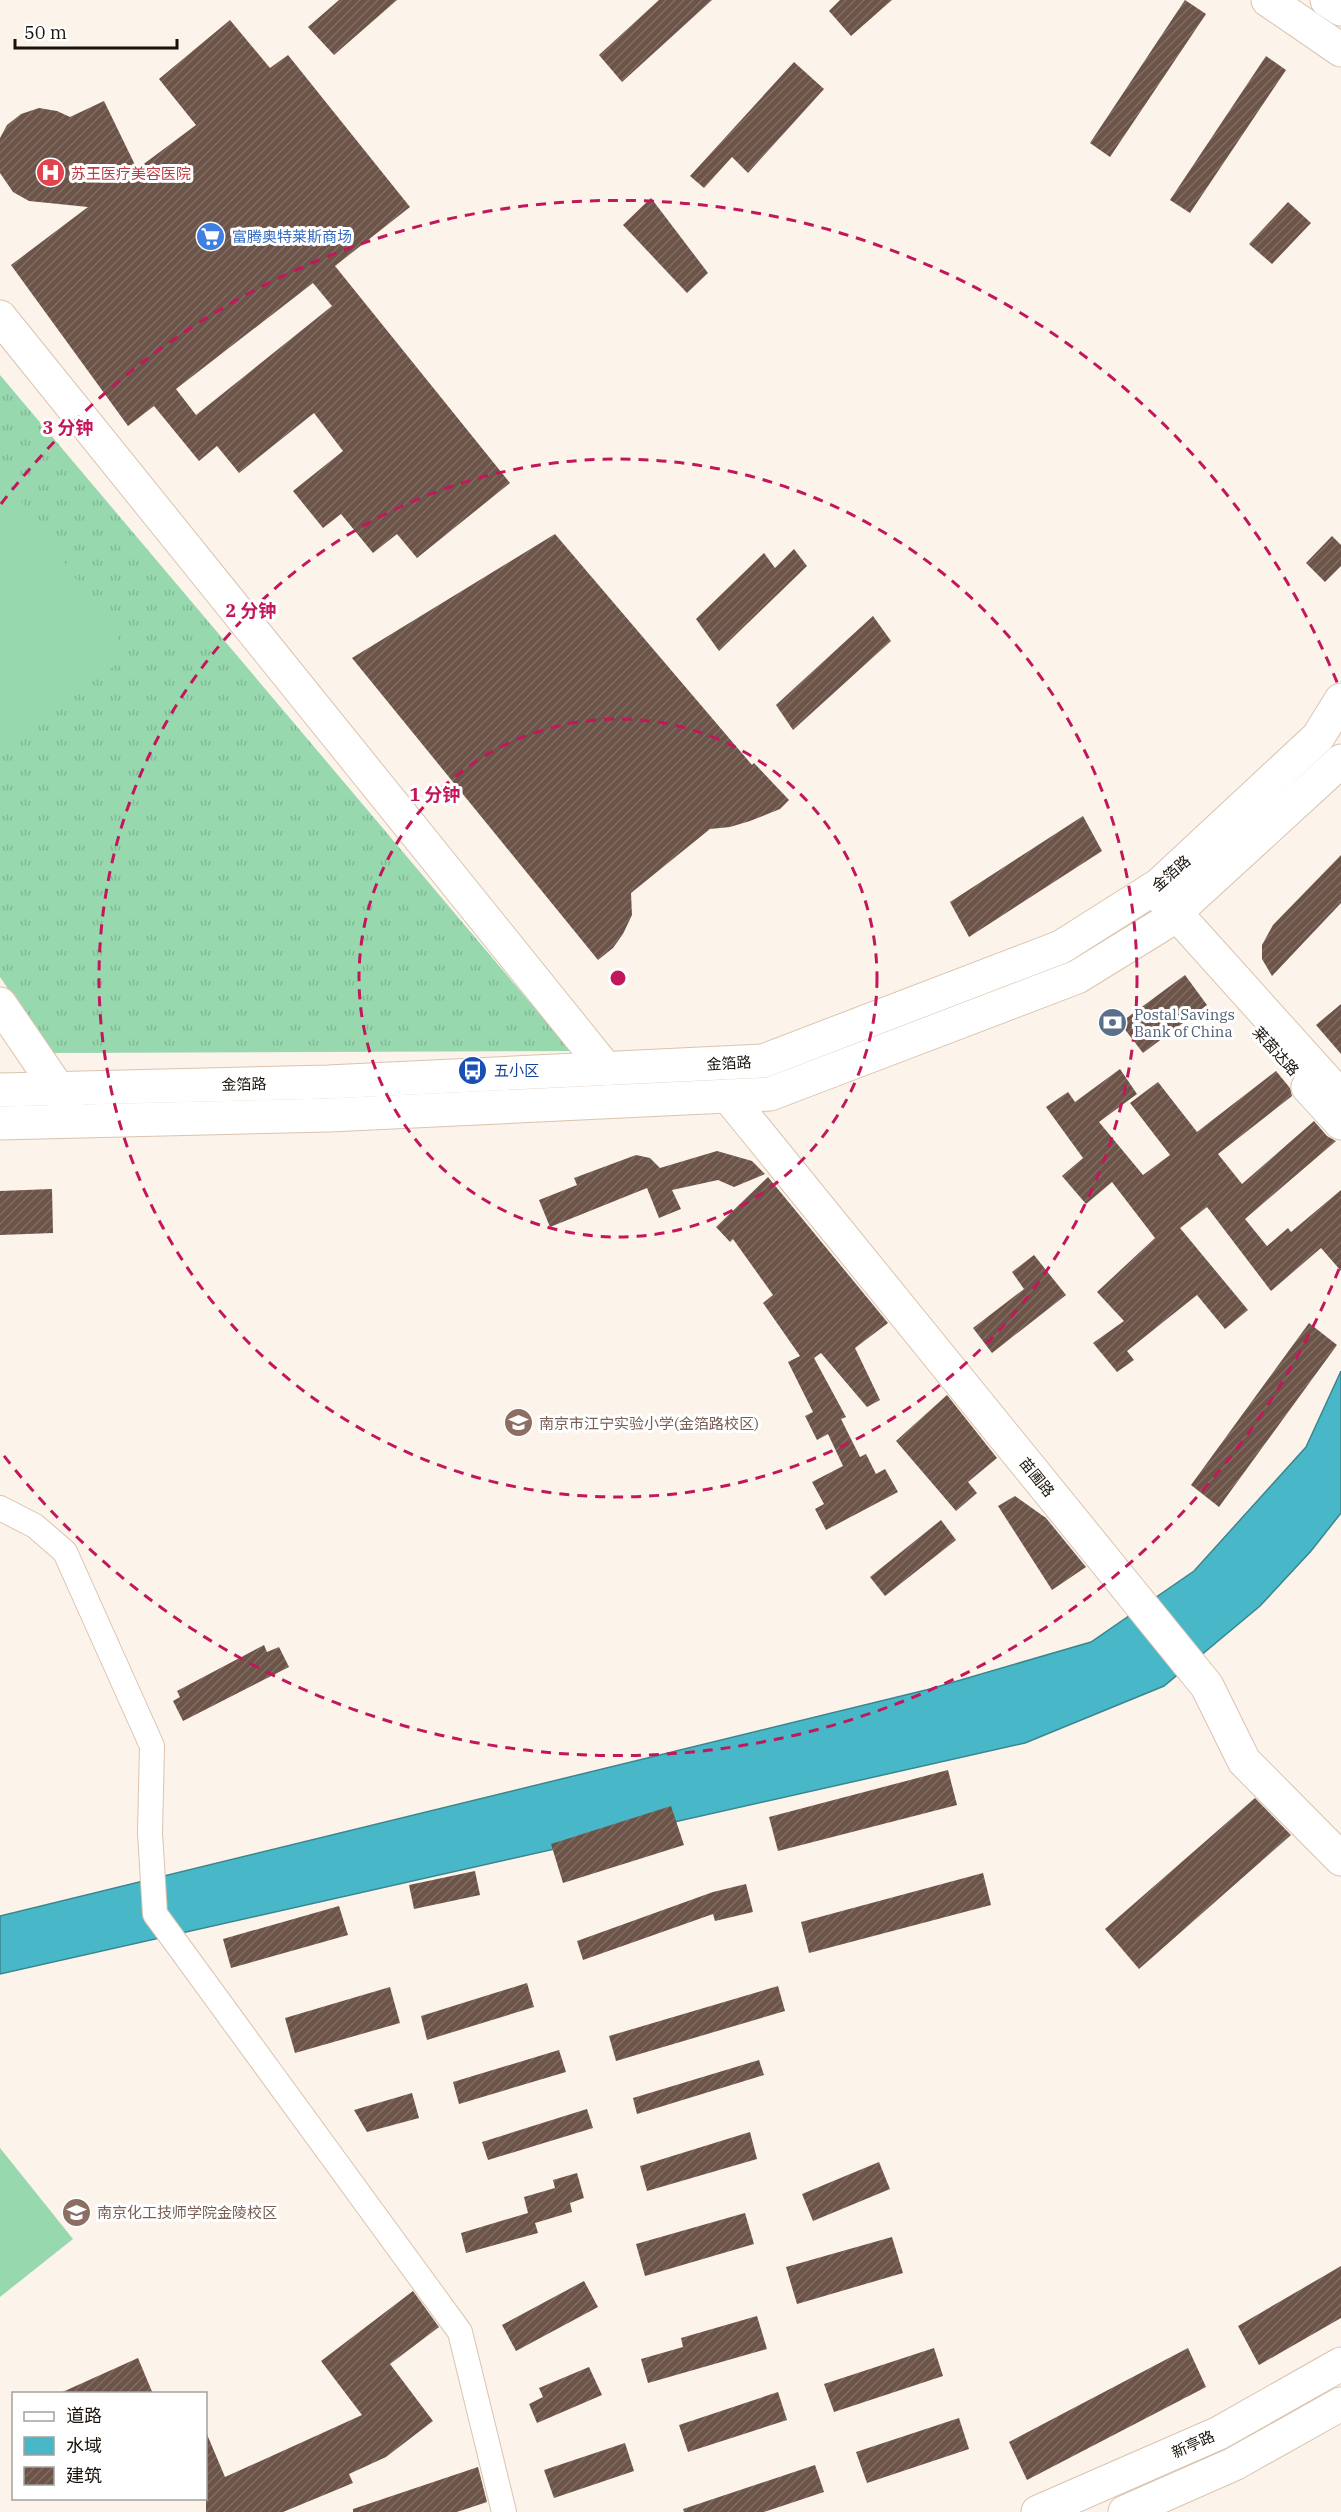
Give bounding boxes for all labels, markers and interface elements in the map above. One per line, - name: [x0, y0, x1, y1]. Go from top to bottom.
- scale bar: [15, 12, 177, 50]
- text: 50 m: [24, 21, 67, 44]
- hospital icon: 苏王医疗美容医院: [34, 157, 66, 189]
- place label: 苏王医疗美容医院: [71, 164, 191, 183]
- supermarket icon: 富腾奥特莱斯商场: [195, 220, 227, 252]
- place label: 富腾奥特莱斯商场: [232, 227, 352, 246]
- text: 3 分钟: [43, 416, 93, 439]
- text: 2 分钟: [226, 599, 276, 622]
- text: 1 分钟: [410, 783, 460, 806]
- street label: 金箔路: [1148, 851, 1194, 895]
- centre of rings: [608, 968, 628, 988]
- place label: Postal Savings Bank of China: [1134, 1005, 1235, 1041]
- bank icon: Postal Savings Bank of China: [1097, 1007, 1129, 1039]
- street label: 莱茵达路: [1249, 1022, 1303, 1080]
- street label: 金箔路: [706, 1052, 752, 1074]
- bus stop icon: 五小区: [457, 1054, 489, 1086]
- place label: 五小区: [494, 1061, 539, 1080]
- street label: 金箔路: [221, 1074, 267, 1094]
- school or university icon: 南京市江宁实验小学(金箔路校区): [502, 1407, 534, 1439]
- place label: 南京市江宁实验小学(金箔路校区): [539, 1414, 759, 1433]
- street label: 苗圃路: [1015, 1454, 1059, 1500]
- school or university icon: 南京化工技师学院金陵校区: [60, 2196, 92, 2228]
- place label: 南京化工技师学院金陵校区: [97, 2203, 277, 2222]
- legend: [12, 2392, 207, 2500]
- text: 道路: [66, 2404, 102, 2427]
- street label: 新亭路: [1169, 2426, 1217, 2462]
- text: 水域: [66, 2434, 102, 2457]
- text: 建筑: [66, 2464, 102, 2487]

